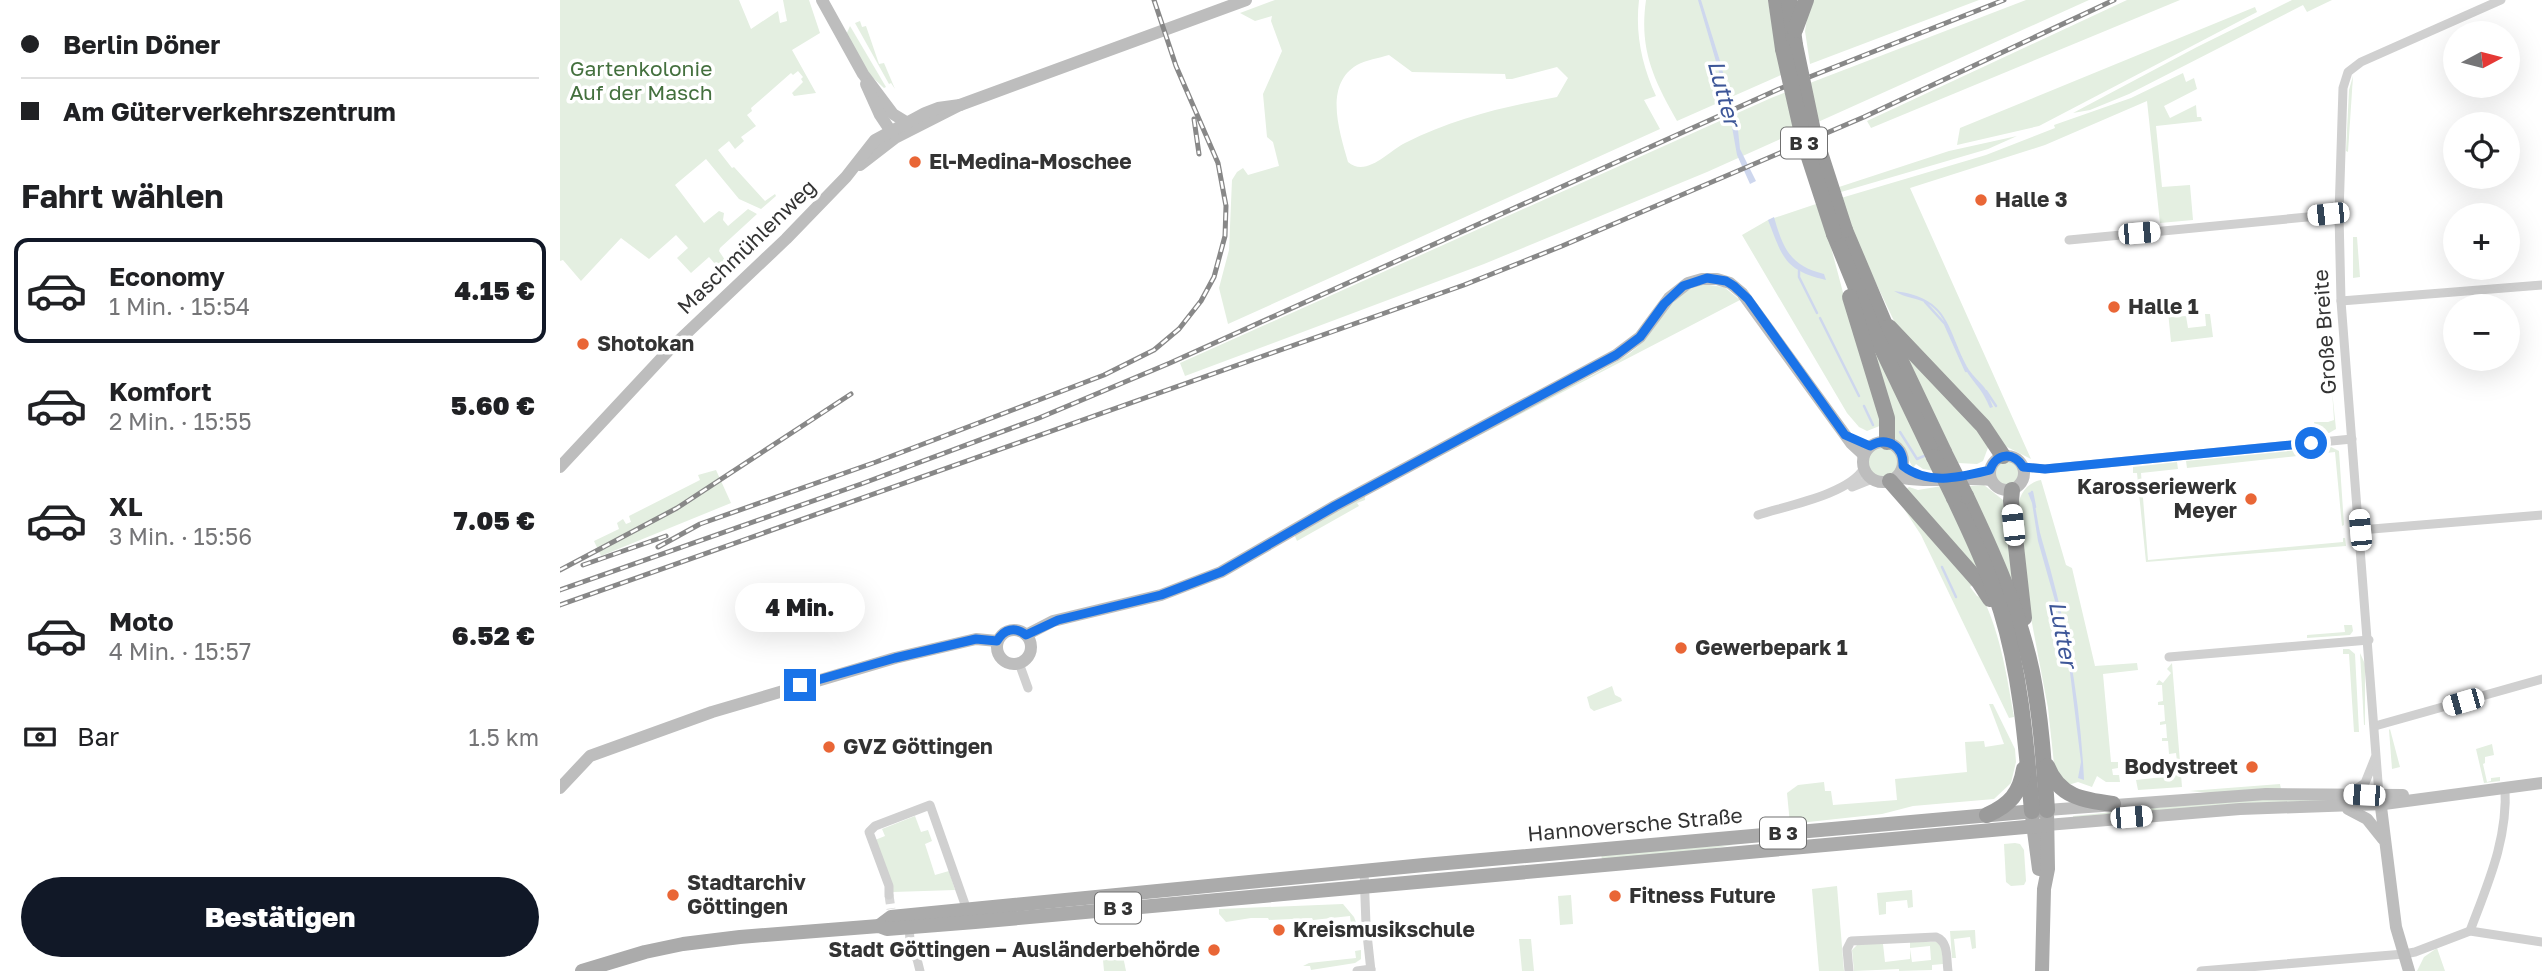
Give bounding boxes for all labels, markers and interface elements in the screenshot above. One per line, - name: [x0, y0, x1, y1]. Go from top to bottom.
- north arrow: [2443, 21, 2520, 98]
- map controls: [2443, 21, 2520, 371]
- text: Berlin Döner: [63, 29, 220, 60]
- park label: Gartenkolonie Auf der Masch: [569, 55, 713, 105]
- water label: Lutter: [1703, 57, 1748, 132]
- text: Am Güterverkehrszentrum: [63, 96, 396, 127]
- button: locate: [2443, 112, 2520, 189]
- road number: B 3: [1781, 127, 1827, 158]
- place label: El-Medina-Moschee: [929, 148, 1132, 174]
- marker: El-Medina-Moschee: [907, 154, 923, 170]
- street label: Maschmühlenweg: [671, 173, 821, 319]
- text: Fahrt wählen: [21, 177, 224, 215]
- place label: Halle 3: [1995, 186, 2068, 212]
- marker: Halle 3: [1973, 192, 1989, 208]
- car: [2307, 201, 2350, 227]
- button: +: [2443, 203, 2520, 280]
- car: [2118, 221, 2161, 245]
- icon: car: [25, 259, 88, 322]
- text: Economy: [109, 261, 225, 292]
- street label: Große Breite: [2307, 269, 2341, 396]
- text: 4.15 €: [455, 275, 535, 306]
- text: 1 Min. · 15:54: [109, 292, 250, 320]
- place label: Halle 1: [2128, 293, 2199, 319]
- button: −: [2443, 294, 2520, 371]
- marker: Halle 1: [2106, 299, 2122, 315]
- place label: Shotokan: [597, 330, 694, 356]
- marker: Shotokan: [575, 336, 591, 352]
- icon: car: [25, 374, 88, 437]
- text: Komfort: [109, 376, 212, 407]
- text: 5.60 €: [451, 390, 535, 421]
- text: 2 Min. · 15:55: [109, 407, 252, 435]
- route start: [2295, 427, 2327, 459]
- place label: Karosseriewerk Meyer: [2077, 473, 2237, 523]
- icon: car: [25, 489, 88, 552]
- text: XL: [109, 491, 143, 522]
- marker: Karosseriewerk Meyer: [2243, 491, 2259, 507]
- car: [2001, 503, 2026, 547]
- text: 7.05 €: [453, 505, 535, 536]
- car: [2348, 508, 2373, 552]
- text: 3 Min. · 15:56: [109, 522, 252, 550]
- callout: 4 Min.: [735, 584, 865, 632]
- text: 4 Min.: [765, 593, 835, 621]
- water label: Lutter: [2044, 598, 2085, 672]
- icon: car: [25, 604, 88, 667]
- text: Moto: [109, 606, 174, 637]
- text: 6.52 €: [452, 620, 535, 651]
- place label: Gewerbepark 1: [1695, 634, 1848, 660]
- text: 4 Min. · 15:57: [109, 637, 251, 665]
- marker: Gewerbepark 1: [1673, 640, 1689, 656]
- route end: [784, 669, 816, 701]
- car: [2440, 686, 2487, 718]
- icon: cash: [21, 718, 59, 756]
- text: Bar: [77, 721, 119, 752]
- text: 1.5 km: [469, 723, 539, 751]
- place label: GVZ Göttingen: [843, 733, 993, 759]
- marker: GVZ Göttingen: [821, 739, 837, 755]
- place label: Bodystreet: [2124, 753, 2238, 779]
- marker: Bodystreet: [2244, 759, 2260, 775]
- car: [2343, 783, 2386, 807]
- street label: Hannoversche Straße: [1526, 802, 1744, 846]
- car: [2110, 805, 2153, 829]
- road number: B 3: [1760, 818, 1806, 848]
- place label: Stadtarchiv Göttingen: [687, 869, 806, 919]
- button: Bestätigen: [21, 877, 539, 957]
- place label: Fitness Future: [1629, 882, 1776, 908]
- marker: Stadtarchiv Göttingen: [665, 887, 681, 903]
- marker: Fitness Future: [1607, 888, 1623, 904]
- road number: B 3: [1095, 893, 1141, 924]
- place label: Kreismusikschule: [1293, 916, 1475, 942]
- marker: Kreismusikschule: [1271, 922, 1287, 938]
- place label: Stadt Göttingen – Ausländerbehörde: [828, 936, 1200, 962]
- marker: Stadt Göttingen – Ausländerbehörde: [1206, 942, 1222, 958]

